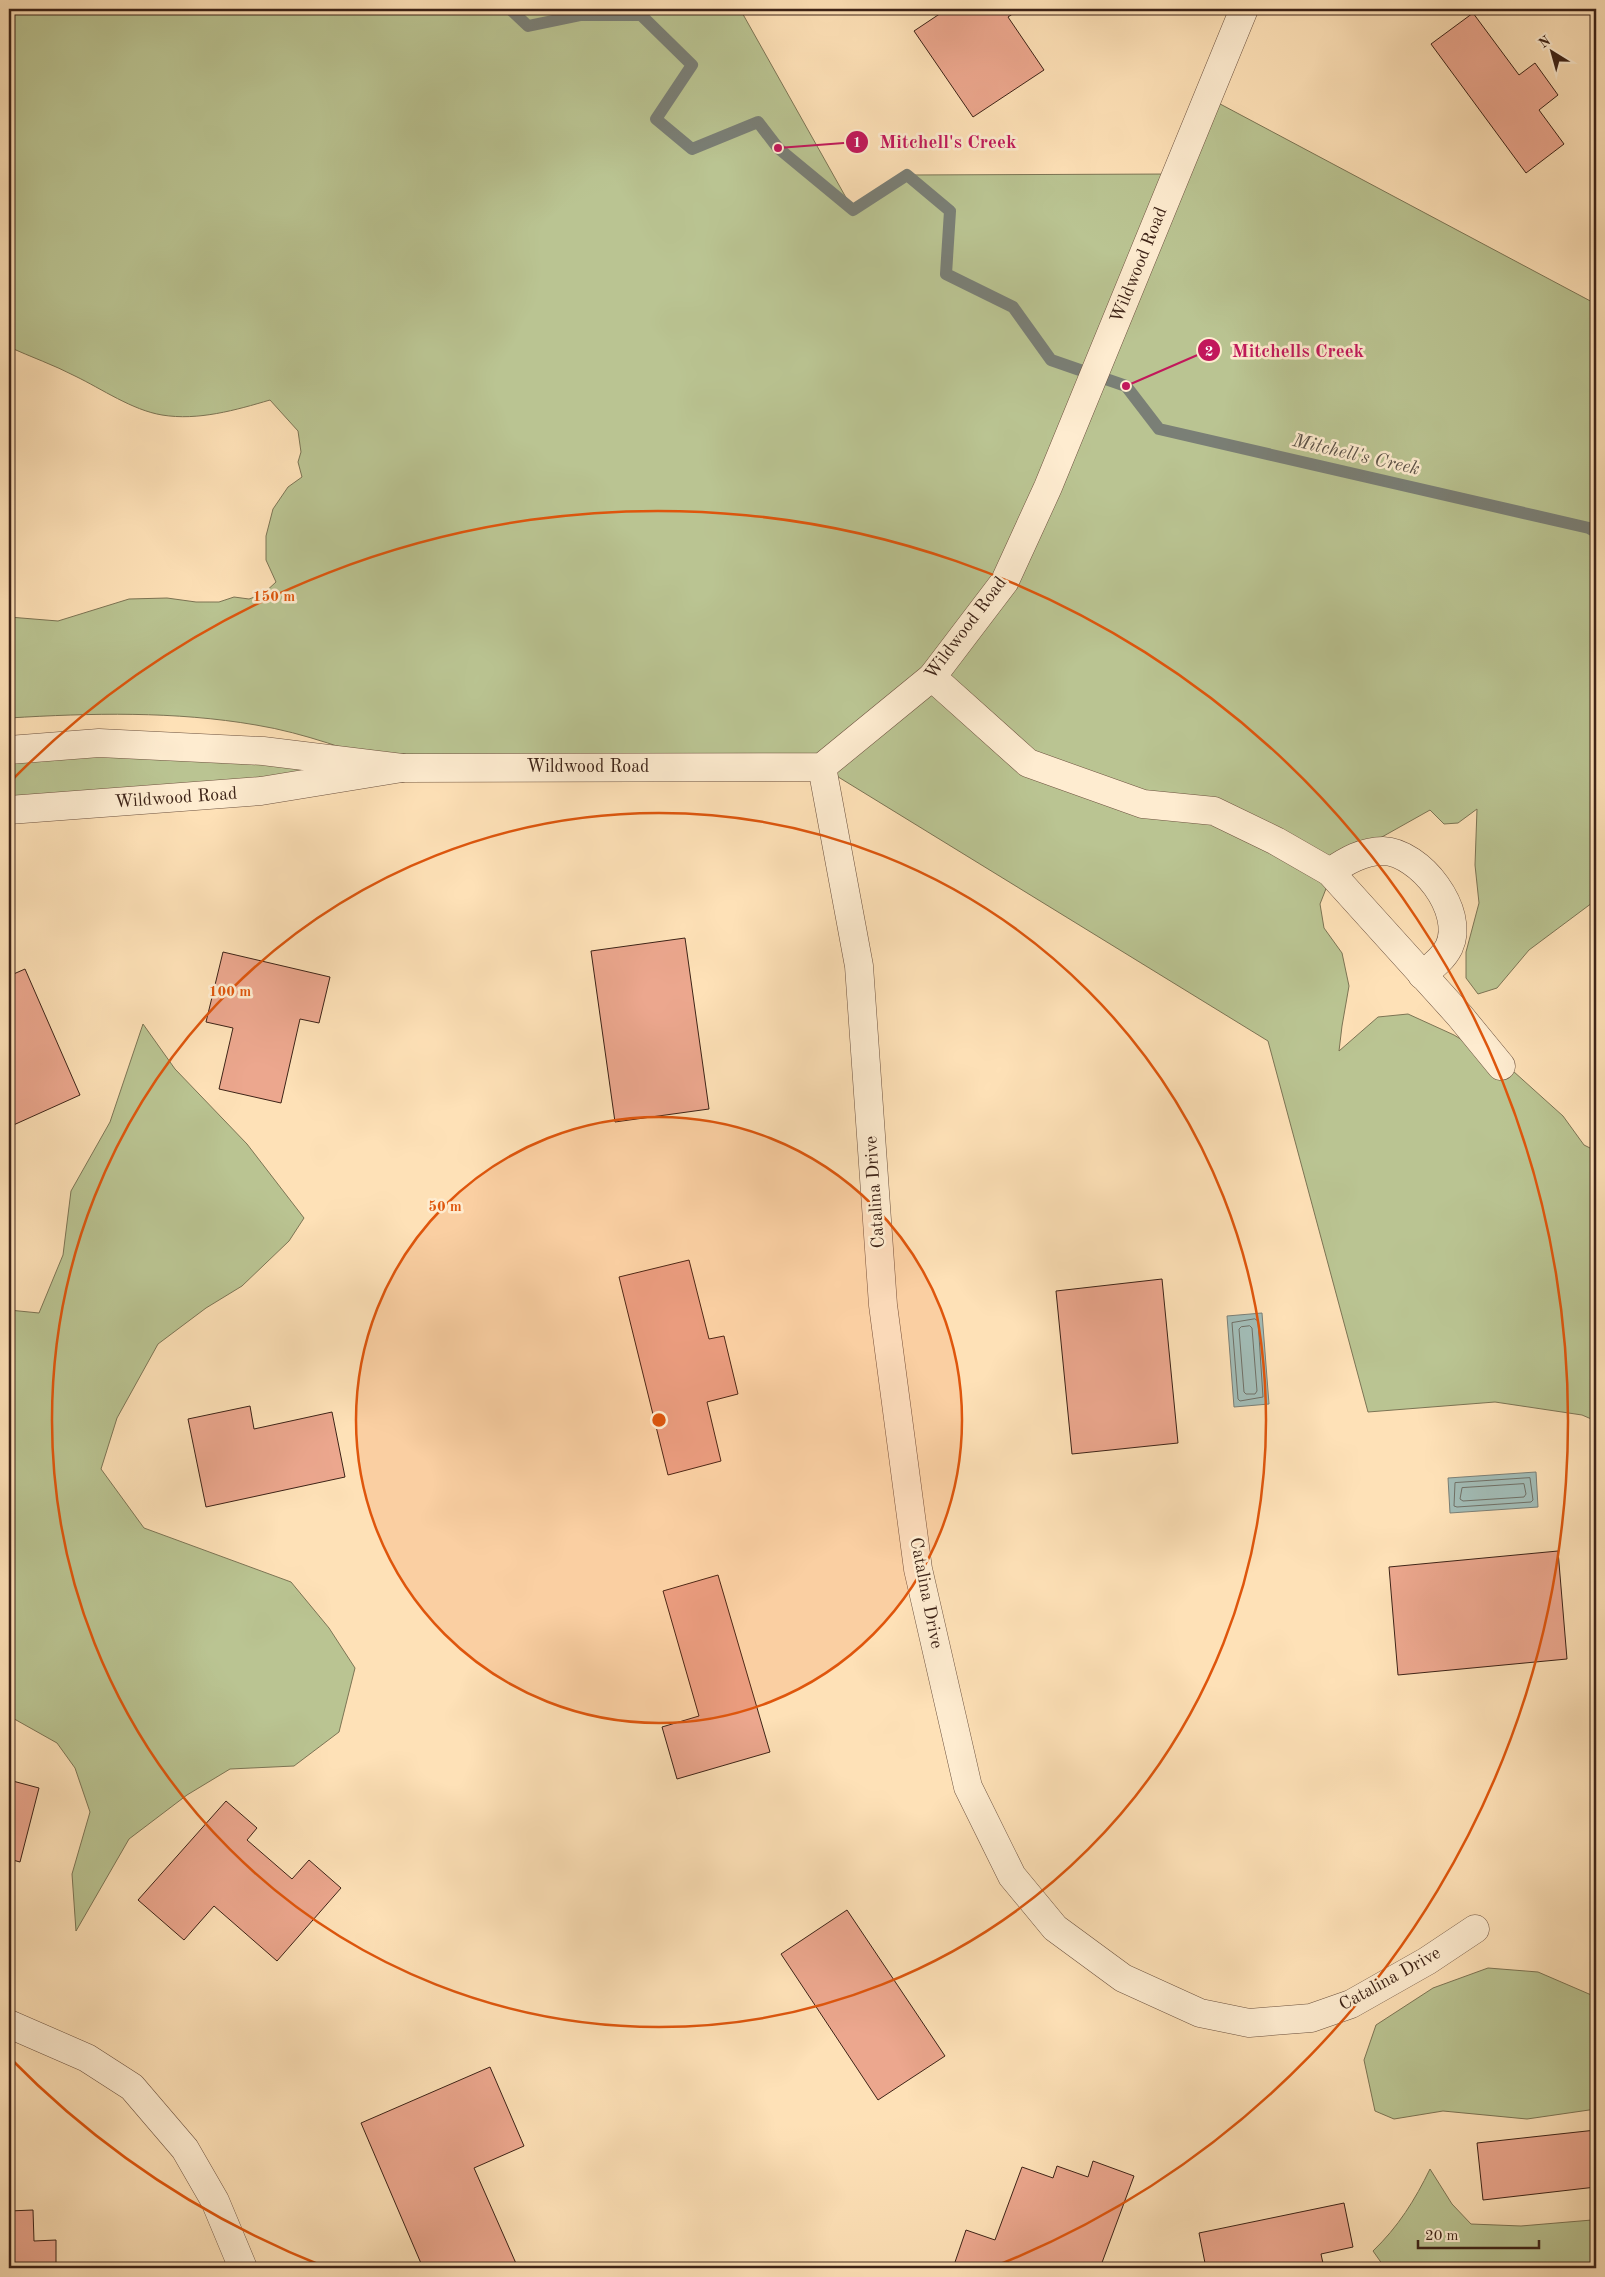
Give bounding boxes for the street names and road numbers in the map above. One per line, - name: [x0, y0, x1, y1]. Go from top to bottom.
- street label: Wildwood Road: [1108, 205, 1170, 325]
- street label: Wildwood Road: [922, 573, 1010, 683]
- street label: Wildwood Road: [526, 758, 650, 776]
- street label: Wildwood Road: [114, 785, 238, 811]
- street label: Catalina Drive: [862, 1135, 888, 1249]
- street label: Catalina Drive: [906, 1536, 946, 1650]
- street label: Catalina Drive: [1336, 1944, 1444, 2014]

